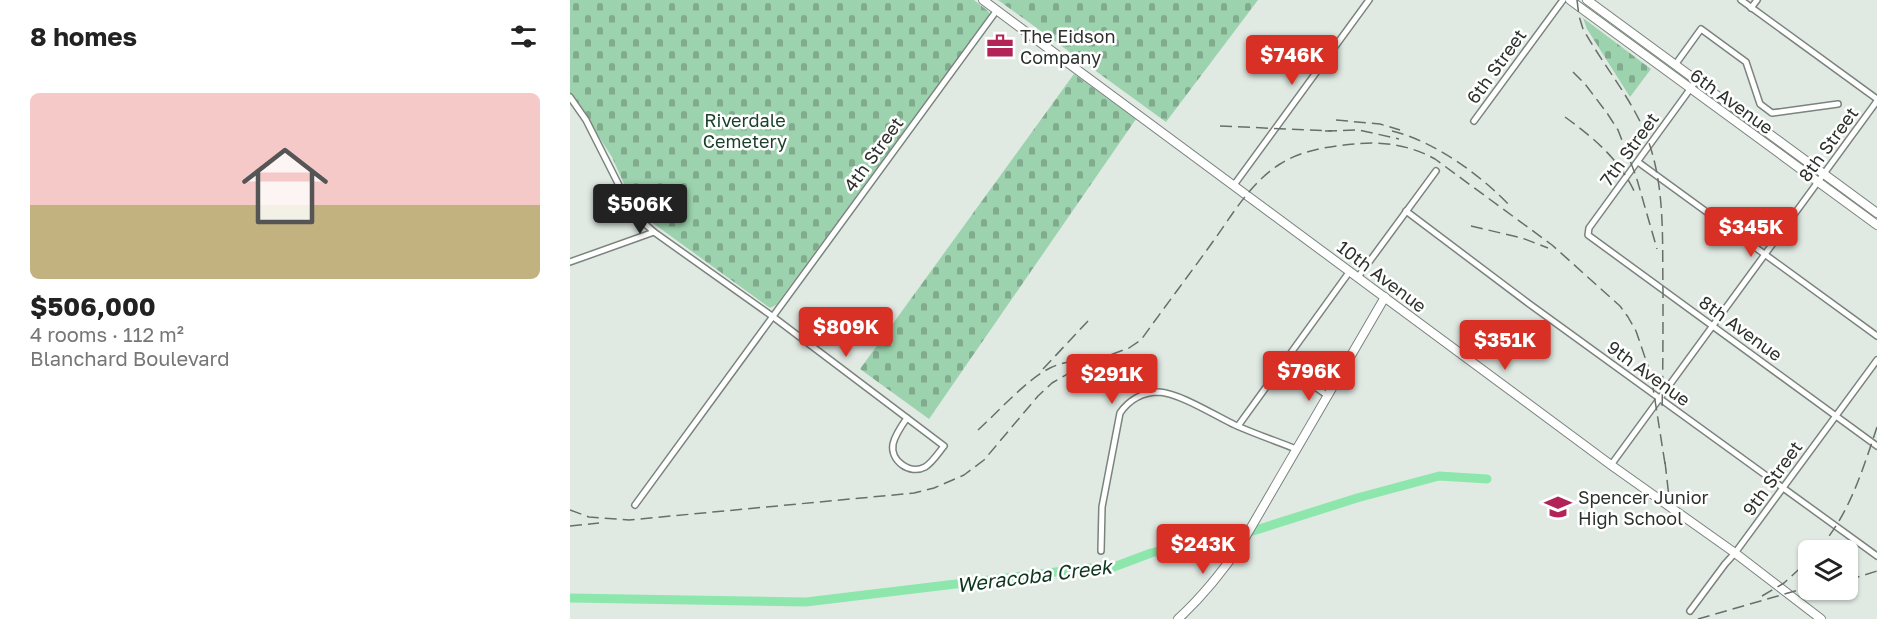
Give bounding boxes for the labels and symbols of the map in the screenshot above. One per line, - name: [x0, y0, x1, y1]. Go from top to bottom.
- street label: 6th Street: [1462, 24, 1530, 108]
- place label: The Eidson Company: [1020, 25, 1115, 68]
- office icon: The Eidson Company: [985, 31, 1015, 61]
- pin: $746K: [1250, 35, 1334, 86]
- street label: 6th Avenue: [1686, 64, 1778, 138]
- street label: 8th Street: [1794, 102, 1862, 186]
- street label: 7th Street: [1595, 108, 1663, 190]
- park label: Riverdale Cemetery: [703, 109, 787, 152]
- street label: 4th Street: [839, 112, 907, 196]
- pin: $506K: [598, 184, 682, 235]
- pin: $345K: [1709, 207, 1793, 258]
- street label: 10th Avenue: [1333, 235, 1431, 317]
- street label: 8th Avenue: [1695, 291, 1787, 365]
- pin: $809K: [804, 307, 888, 358]
- pin: $351K: [1463, 320, 1547, 371]
- street label: 9th Avenue: [1603, 336, 1695, 410]
- pin: $796K: [1267, 351, 1351, 402]
- pin: $291K: [1070, 354, 1154, 405]
- street label: 9th Street: [1738, 436, 1806, 520]
- place label: Spencer Junior High School: [1578, 486, 1708, 529]
- school or university icon: Spencer Junior High School: [1543, 492, 1573, 522]
- pin: $243K: [1161, 524, 1245, 575]
- water label: Weracoba Creek: [955, 553, 1116, 596]

